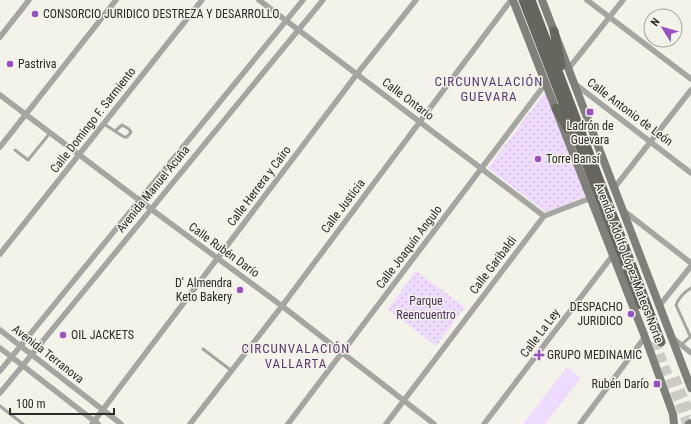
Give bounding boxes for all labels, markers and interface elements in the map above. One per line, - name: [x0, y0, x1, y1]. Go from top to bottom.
- place label: CONSORCIO JURIDICO DESTREZA Y DESARROLLO: [43, 7, 279, 21]
- north arrow: [643, 8, 683, 48]
- marker: CONSORCIO JURIDICO DESTREZA Y DESARROLLO: [30, 9, 40, 19]
- text: N: [648, 15, 663, 29]
- place label: Pastriva: [18, 57, 57, 71]
- marker: Pastriva: [5, 59, 15, 69]
- street label: Calle Domingo F. Sarmiento: [47, 64, 139, 176]
- district label: CIRCUNVALACIÓN GUEVARA: [435, 74, 543, 104]
- street label: Calle Ontario: [379, 75, 437, 123]
- street label: Calle Antonio de León: [584, 75, 676, 149]
- marker: Ladrón de Guevara: [585, 107, 595, 117]
- place label: Ladrón de Guevara: [566, 119, 614, 147]
- street label: Avenida Manuel Acuña: [114, 143, 192, 235]
- street label: Calle Herrera y Cairo: [224, 143, 294, 229]
- place label: Torre Bansí: [546, 152, 601, 166]
- marker: Torre Bansí: [533, 154, 543, 164]
- street label: Calle Justicia: [318, 176, 368, 236]
- street label: Avenida Adolfo López Mateos Norte: [592, 181, 666, 346]
- street label: Calle Joaquín Angulo: [373, 203, 445, 291]
- street label: Calle Rubén Darío: [186, 220, 262, 280]
- street label: Calle Garibaldi: [467, 233, 519, 297]
- place label: D' Almendra Keto Bakery: [175, 276, 232, 304]
- marker: D' Almendra Keto Bakery: [235, 285, 245, 295]
- park label: Parque Reencuentro: [396, 294, 456, 322]
- place label: DESPACHO JURIDICO: [570, 300, 623, 328]
- street label: Calle La Ley: [517, 306, 563, 360]
- marker: DESPACHO JURIDICO: [626, 309, 636, 319]
- street label: Avenida Terranova: [10, 322, 87, 386]
- place label: OIL JACKETS: [71, 328, 134, 342]
- marker: OIL JACKETS: [58, 330, 68, 340]
- district label: CIRCUNVALACIÓN VALLARTA: [242, 341, 350, 371]
- place label: GRUPO MEDINAMIC: [547, 348, 642, 362]
- marker: GRUPO MEDINAMIC: [534, 350, 544, 360]
- place label: Rubén Darío: [592, 377, 649, 391]
- marker: Rubén Darío: [652, 379, 662, 389]
- scale bar: [10, 390, 114, 416]
- text: 100 m: [16, 397, 46, 411]

